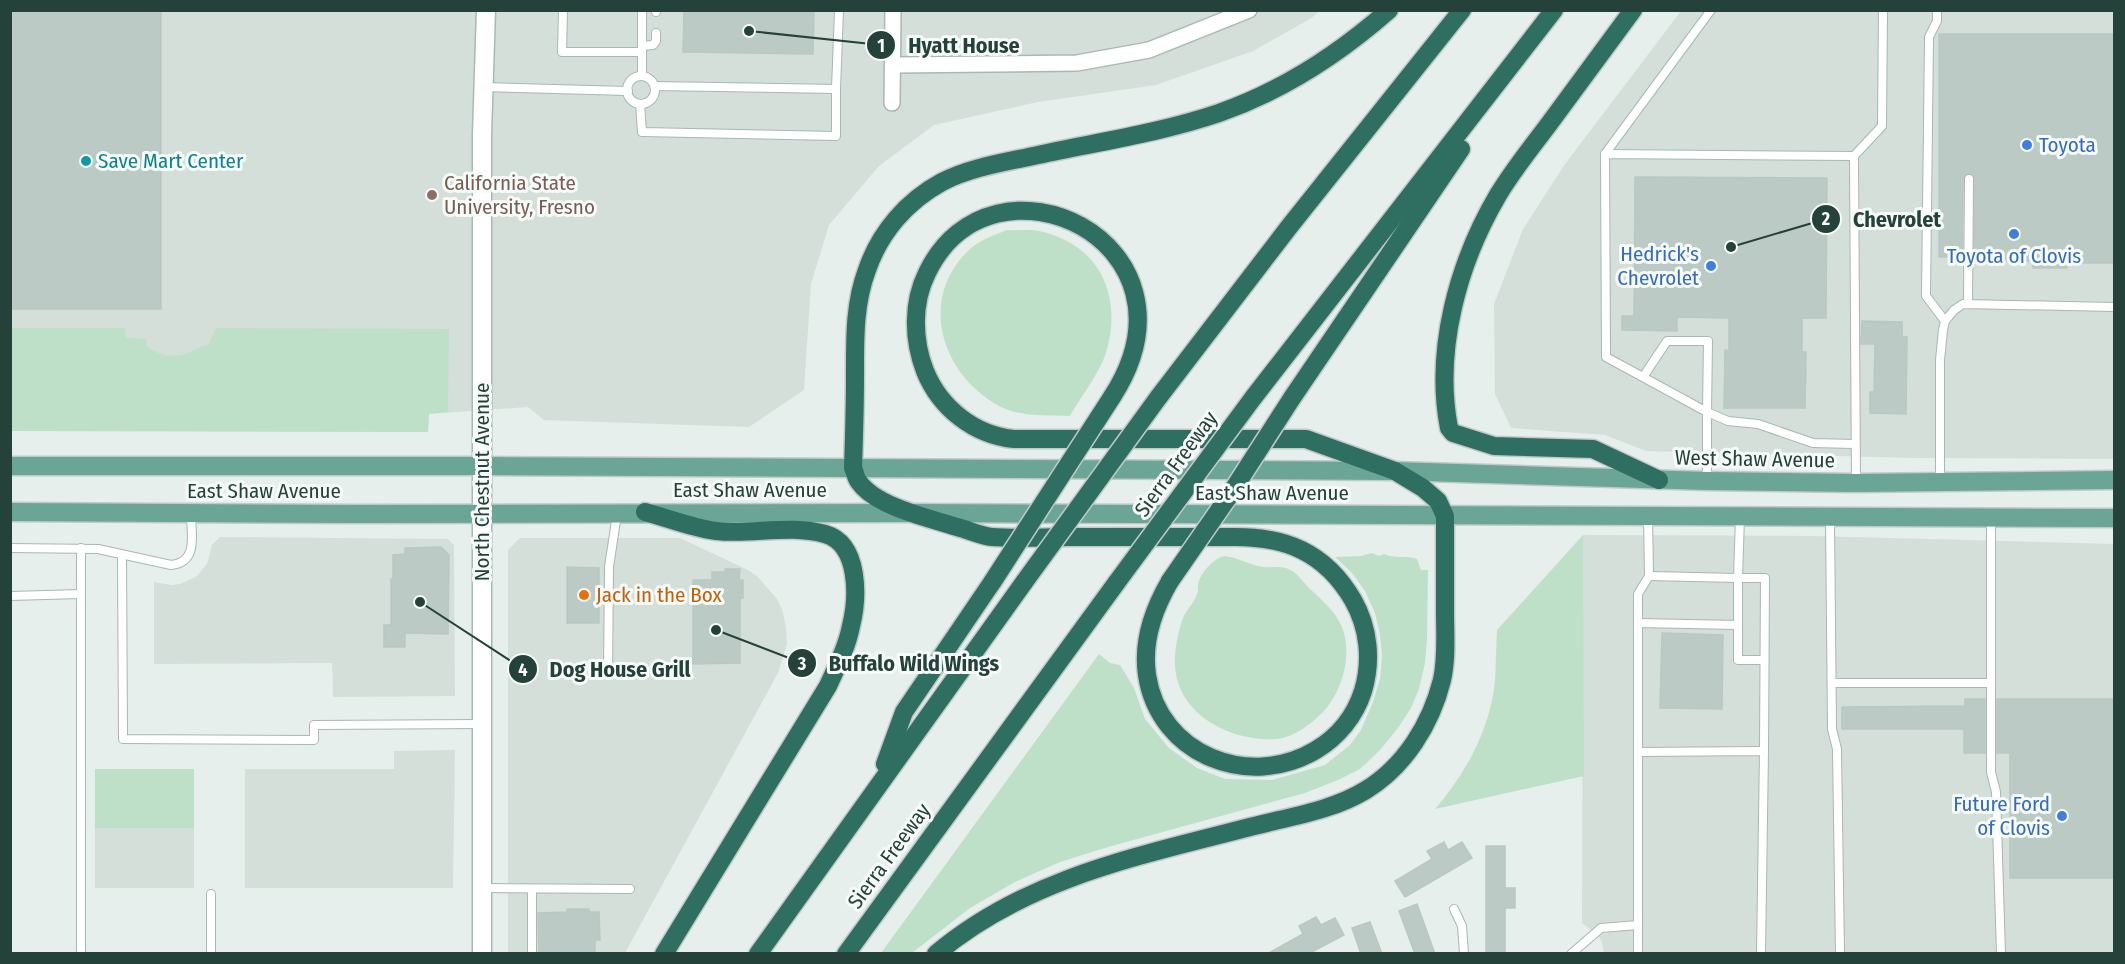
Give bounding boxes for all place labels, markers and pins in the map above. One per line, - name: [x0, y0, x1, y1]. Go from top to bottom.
- callout: Hyatt House: [866, 25, 1032, 65]
- place label: Toyota: [2039, 132, 2096, 158]
- marker: Toyota: [2020, 138, 2034, 152]
- place label: Save Mart Center: [98, 148, 244, 174]
- marker: Save Mart Center: [79, 154, 93, 168]
- place label: California State University, Fresno: [444, 170, 595, 220]
- marker: California State University, Fresno: [425, 188, 439, 202]
- callout: Chevrolet: [1811, 199, 1953, 239]
- marker: Toyota of Clovis: [2007, 227, 2021, 241]
- place label: Hedrick's Chevrolet: [1617, 241, 1699, 291]
- place label: Toyota of Clovis: [1947, 243, 2081, 269]
- marker: Hedrick's Chevrolet: [1704, 259, 1718, 273]
- place label: Jack in the Box: [596, 582, 723, 608]
- marker: Jack in the Box: [577, 588, 591, 602]
- callout: Buffalo Wild Wings: [787, 643, 1012, 683]
- callout: Dog House Grill: [508, 649, 702, 689]
- place label: Future Ford of Clovis: [1953, 791, 2050, 841]
- marker: Future Ford of Clovis: [2055, 809, 2069, 823]

